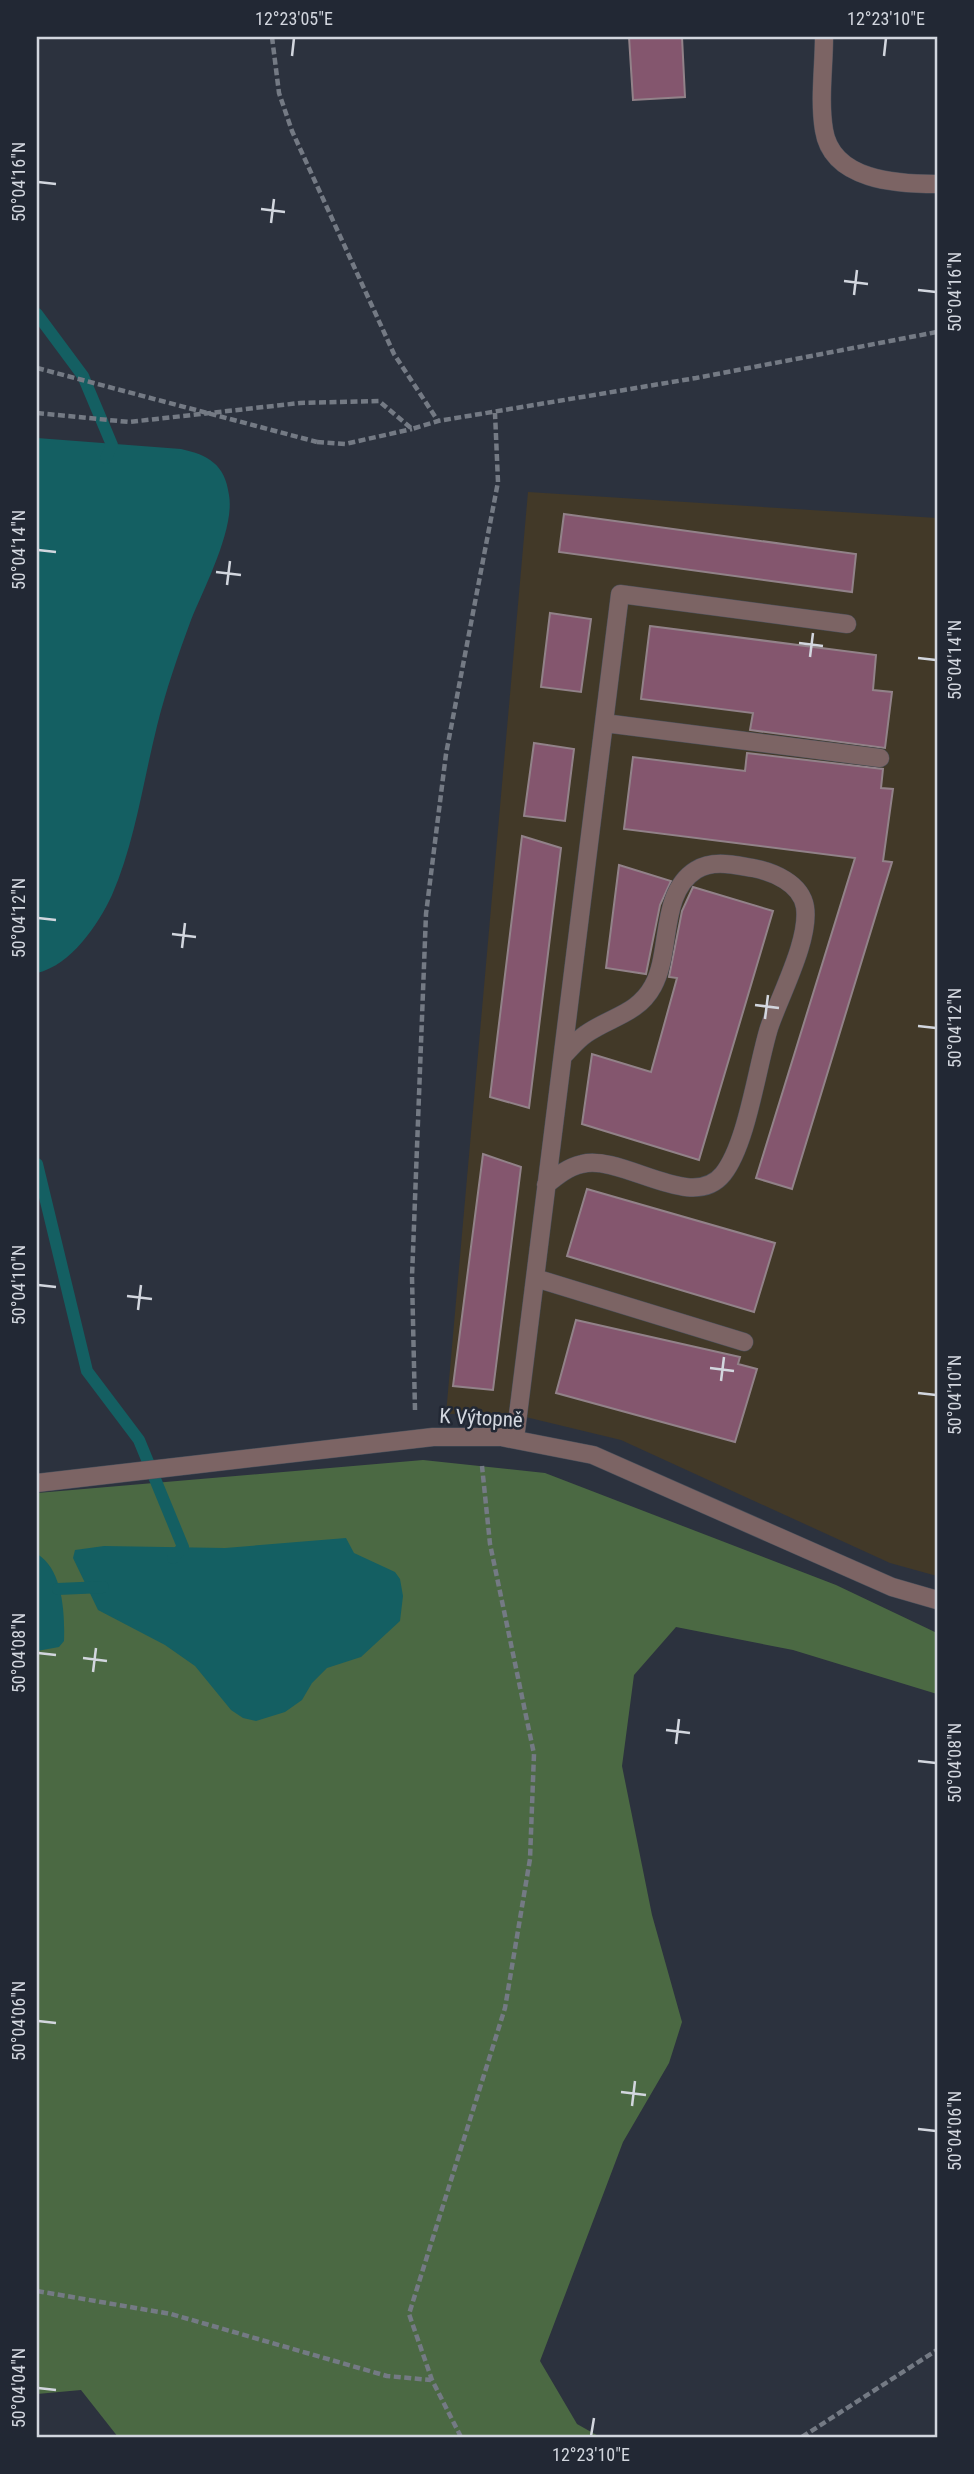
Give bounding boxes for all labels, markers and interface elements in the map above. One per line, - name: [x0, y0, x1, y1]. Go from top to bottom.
- text: 12°23'05"E: [255, 8, 333, 29]
- text: 12°23'10"E: [847, 8, 925, 29]
- text: 50°04'16"N: [8, 142, 29, 222]
- text: 50°04'16"N: [944, 252, 965, 332]
- text: 50°04'14"N: [8, 510, 29, 590]
- text: 50°04'14"N: [944, 620, 965, 700]
- text: 50°04'12"N: [8, 878, 29, 958]
- text: 50°04'12"N: [944, 988, 965, 1068]
- text: 50°04'10"N: [8, 1245, 29, 1325]
- text: 50°04'10"N: [944, 1355, 965, 1435]
- street label: K Výtopně: [439, 1404, 524, 1432]
- text: 50°04'08"N: [8, 1613, 29, 1693]
- text: 50°04'08"N: [944, 1723, 965, 1803]
- text: 50°04'06"N: [8, 1981, 29, 2061]
- text: 50°04'06"N: [944, 2091, 965, 2171]
- text: 50°04'04"N: [8, 2348, 29, 2428]
- text: 12°23'10"E: [552, 2444, 630, 2465]

